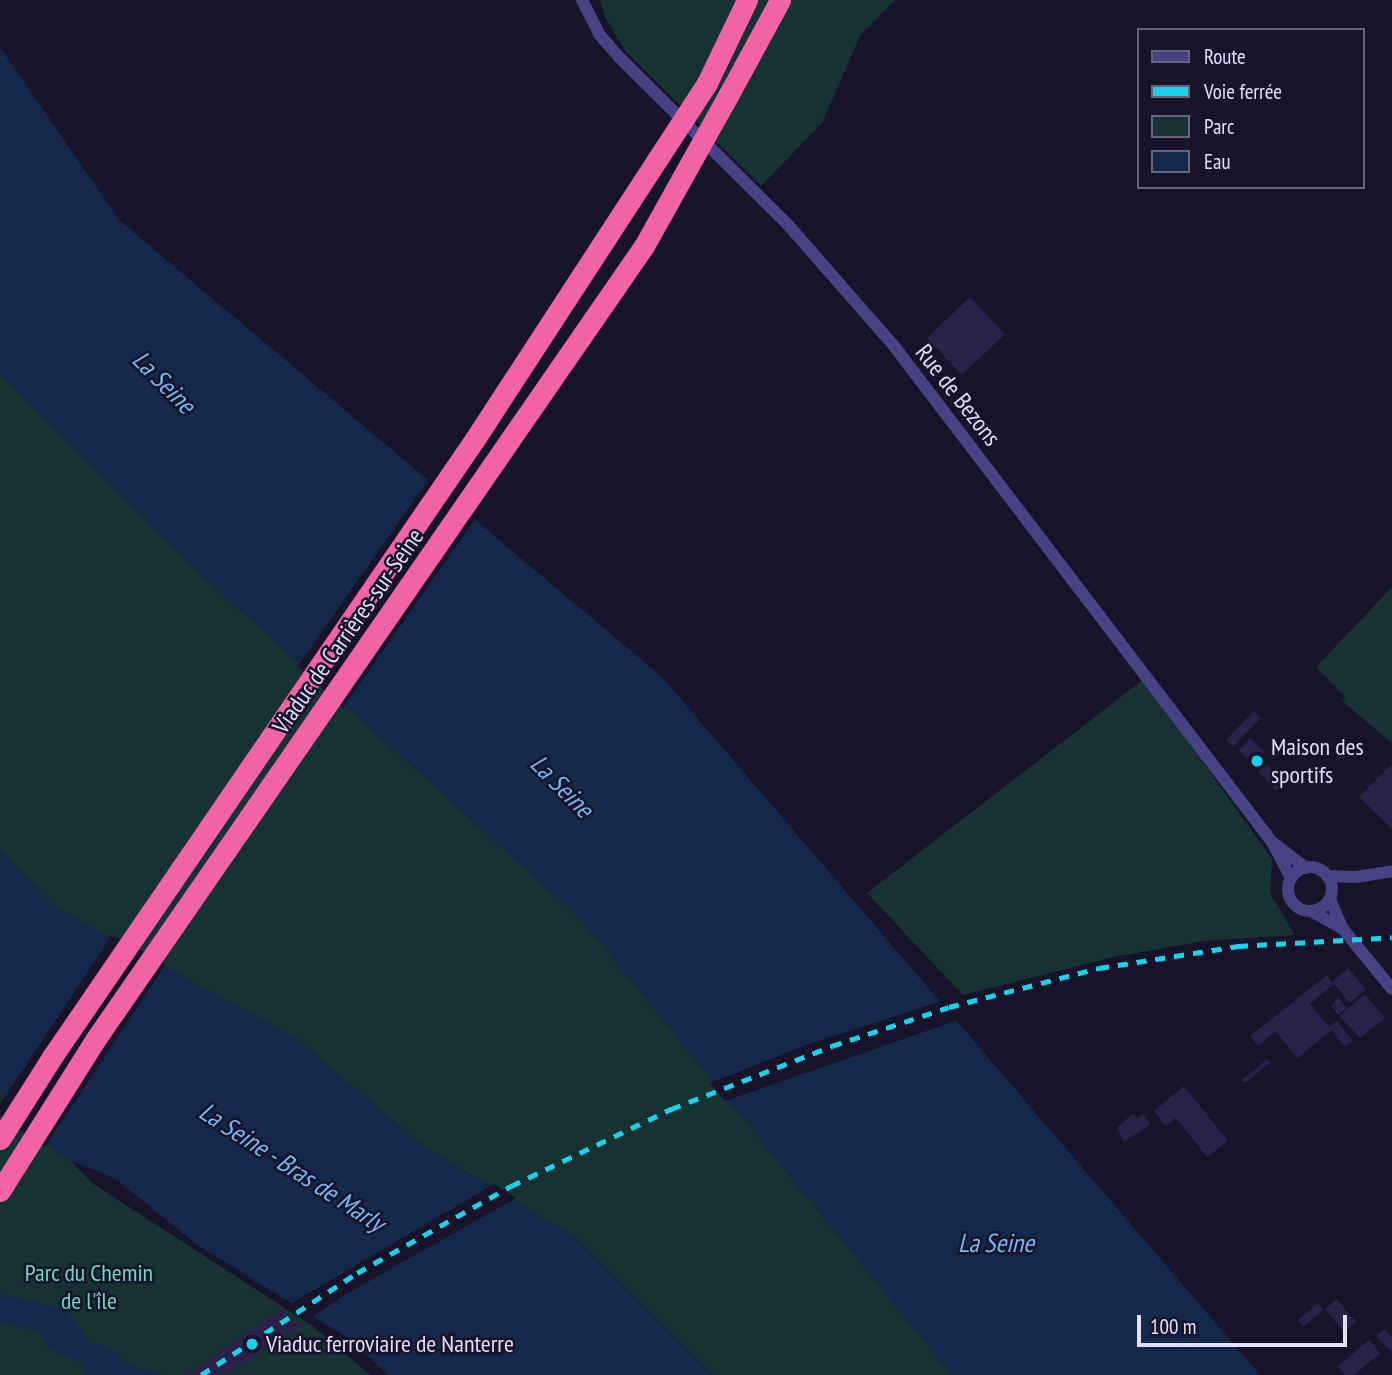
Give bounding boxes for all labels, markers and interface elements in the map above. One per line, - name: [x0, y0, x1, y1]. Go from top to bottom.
- legend: [1136, 28, 1364, 189]
- text: Route: [1204, 43, 1246, 70]
- text: Voie ferrée: [1204, 78, 1282, 105]
- text: Parc: [1204, 113, 1235, 140]
- text: Eau: [1204, 148, 1231, 175]
- street label: Rue de Bezons: [909, 339, 1007, 451]
- water label: La Seine: [126, 344, 202, 420]
- street label: Viaduc de Carrières-sur-Seine: [266, 523, 430, 739]
- place label: Maison des sportifs: [1271, 733, 1364, 789]
- water label: La Seine: [524, 748, 600, 824]
- marker: Maison des sportifs: [1249, 753, 1265, 769]
- water label: La Seine - Bras de Marly: [193, 1095, 391, 1239]
- water label: La Seine: [958, 1227, 1034, 1259]
- park label: Parc du Chemin de l'île: [25, 1259, 153, 1315]
- scale bar: [1140, 1302, 1350, 1346]
- text: 100 m: [1150, 1313, 1196, 1340]
- place label: Viaduc ferroviaire de Nanterre: [266, 1330, 514, 1358]
- marker: Viaduc ferroviaire de Nanterre: [244, 1336, 260, 1352]

